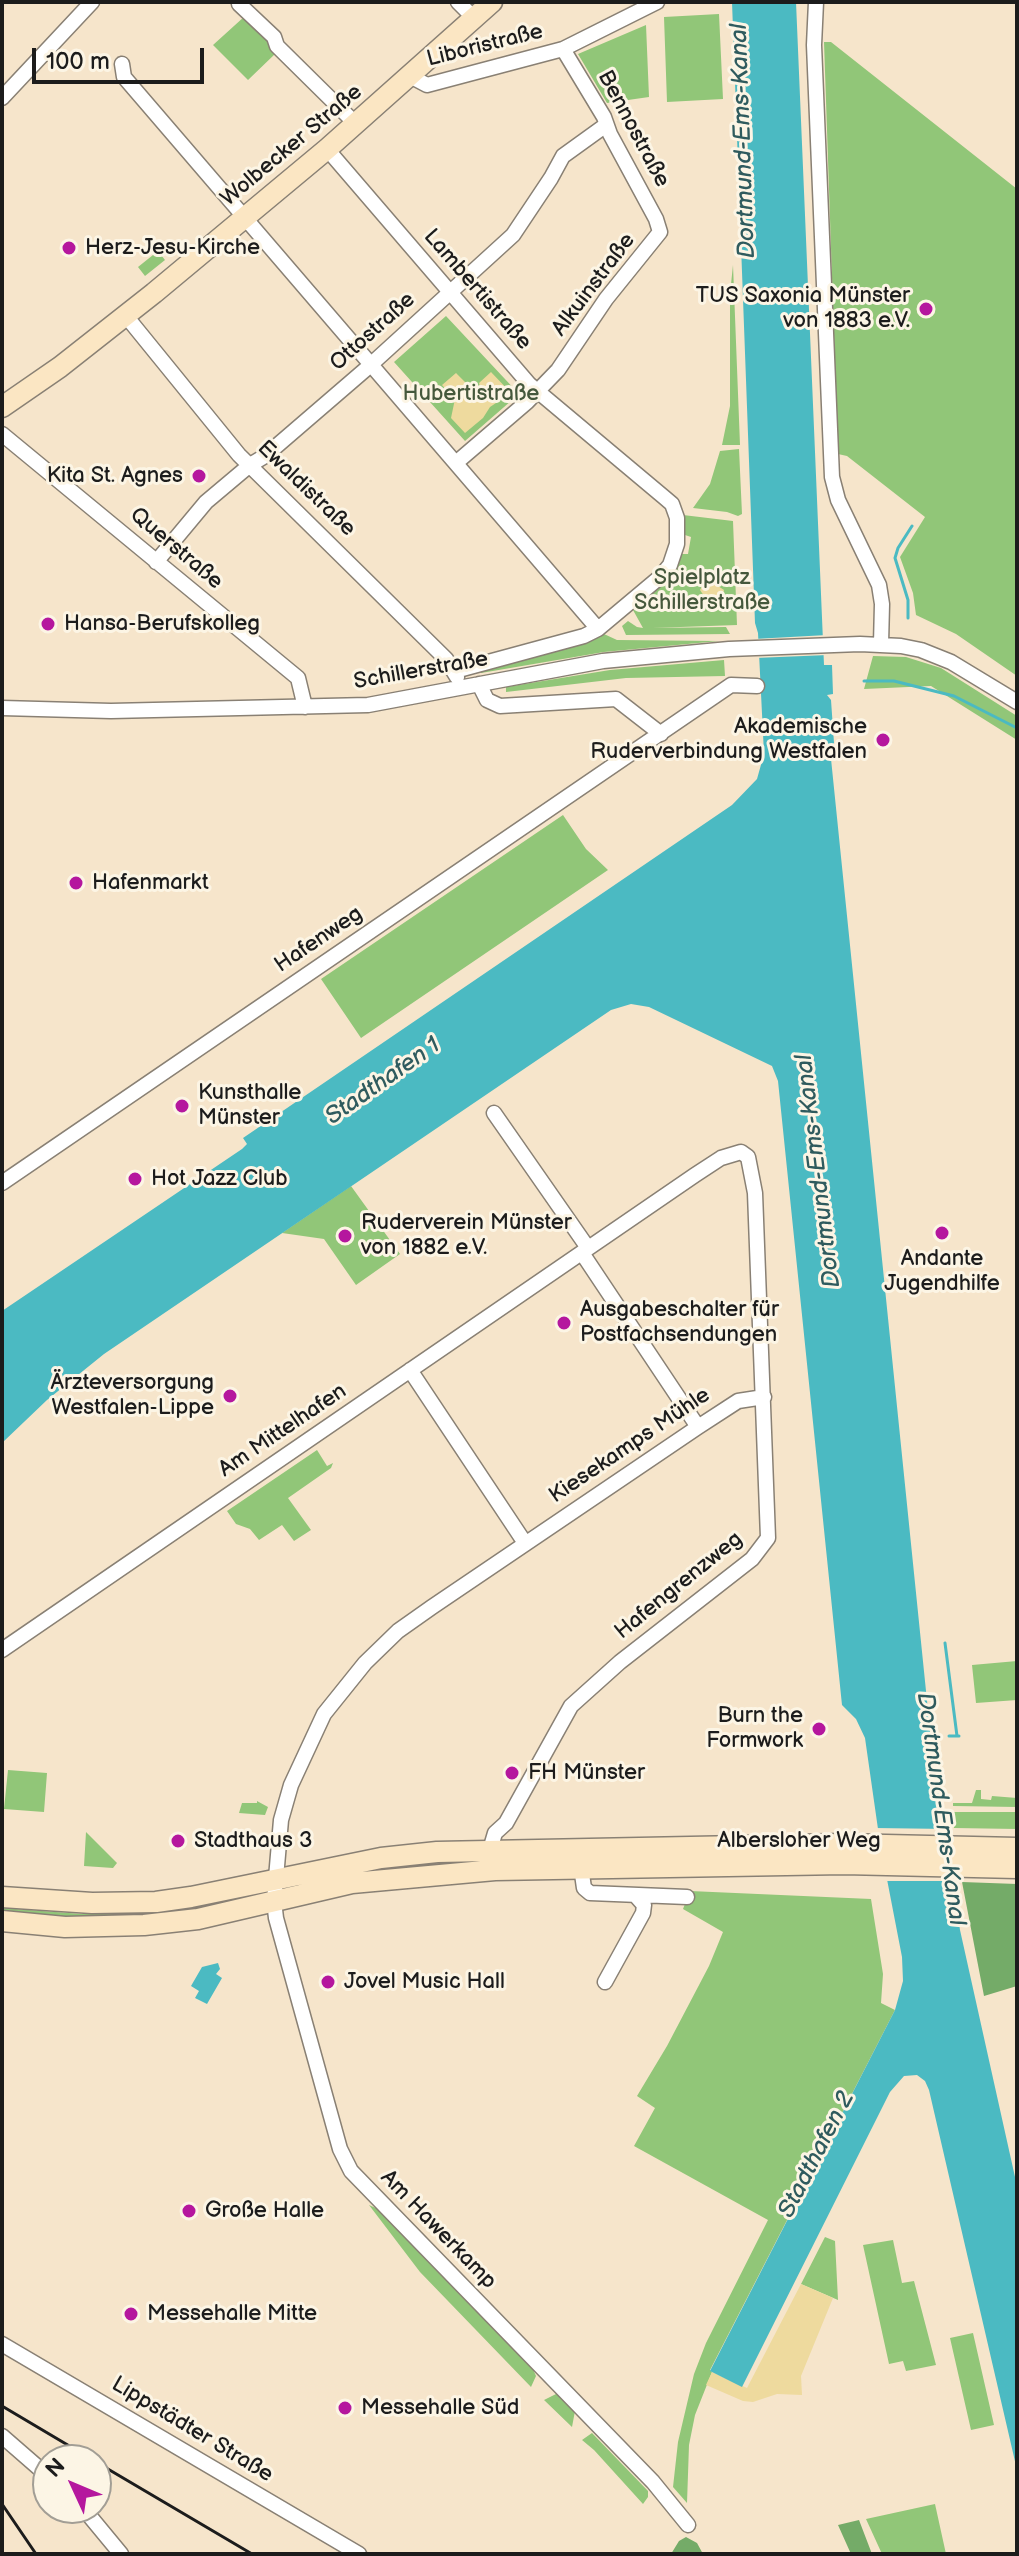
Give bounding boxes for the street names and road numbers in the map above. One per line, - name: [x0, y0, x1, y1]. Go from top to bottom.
- street label: Liboristraße: [424, 19, 546, 73]
- street label: Bennostraße: [591, 66, 675, 192]
- street label: Wolbecker Straße: [216, 79, 368, 213]
- street label: Lambertistraße: [417, 224, 537, 356]
- street label: Alkuinstraße: [547, 228, 641, 342]
- street label: Ottostraße: [325, 287, 421, 377]
- street label: Ewaldistraße: [251, 436, 361, 542]
- street label: Querstraße: [124, 502, 228, 596]
- street label: Schillerstraße: [352, 646, 490, 696]
- street label: Hafenweg: [270, 901, 368, 979]
- street label: Am Mittelhafen: [214, 1379, 352, 1483]
- street label: Kiesekamps Mühle: [545, 1382, 715, 1510]
- street label: Hafengrenzweg: [610, 1527, 748, 1645]
- street label: Albersloher Weg: [717, 1828, 881, 1854]
- street label: Am Hawerkamp: [374, 2165, 502, 2295]
- street label: Lippstädter Straße: [106, 2371, 278, 2489]

